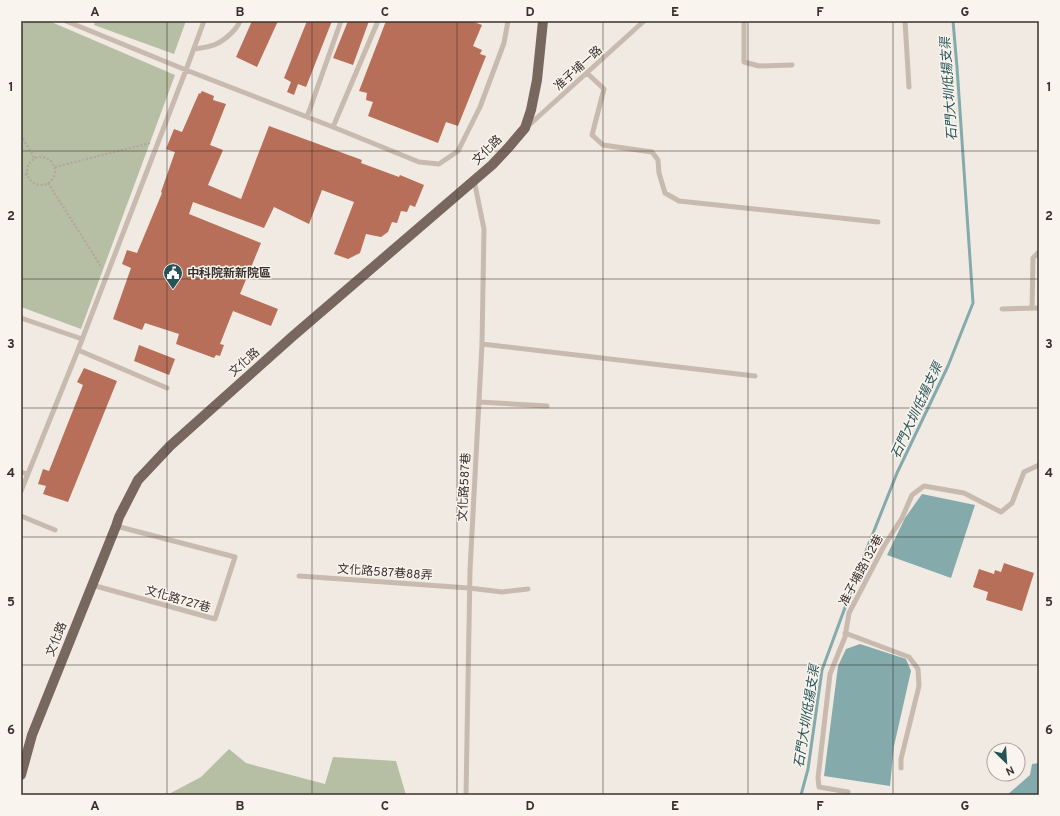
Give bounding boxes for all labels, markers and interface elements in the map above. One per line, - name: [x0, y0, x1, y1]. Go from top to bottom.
- text: A: [90, 5, 100, 21]
- text: B: [236, 5, 245, 21]
- text: C: [381, 5, 389, 21]
- text: D: [525, 5, 535, 21]
- text: E: [671, 5, 679, 21]
- text: F: [816, 5, 824, 21]
- text: G: [961, 5, 970, 21]
- water label: 石門大圳低揚支渠: [938, 34, 962, 141]
- street label: 准子埔一路: [551, 43, 606, 95]
- text: 1: [8, 80, 14, 96]
- text: 1: [1046, 80, 1052, 96]
- street label: 文化路: [469, 132, 506, 169]
- text: 2: [7, 209, 15, 225]
- text: 2: [1045, 209, 1053, 225]
- public building icon: 中科院新新院區: [162, 262, 184, 290]
- place label: 中科院新新院區: [187, 266, 271, 282]
- text: 3: [7, 337, 15, 353]
- text: 3: [1045, 337, 1053, 353]
- street label: 文化路: [226, 345, 263, 381]
- water label: 石門大圳低揚支渠: [889, 359, 948, 461]
- street label: 文化路587巷: [455, 452, 475, 522]
- text: 4: [7, 466, 15, 482]
- text: 4: [1045, 466, 1053, 482]
- street label: 准子埔路132巷: [836, 532, 887, 609]
- street label: 文化路587巷88弄: [337, 562, 433, 584]
- street label: 文化路727巷: [143, 583, 212, 617]
- text: 5: [7, 595, 15, 611]
- text: 5: [1045, 595, 1053, 611]
- street label: 文化路: [43, 620, 71, 659]
- water label: 石門大圳低揚支渠: [792, 662, 824, 769]
- text: 6: [7, 723, 15, 739]
- text: 6: [1045, 723, 1053, 739]
- north arrow: [986, 742, 1026, 782]
- text: N: [1003, 762, 1016, 778]
- text: A: [90, 799, 100, 815]
- text: B: [236, 799, 245, 815]
- text: C: [381, 799, 389, 815]
- text: D: [525, 799, 535, 815]
- text: E: [671, 799, 679, 815]
- text: F: [816, 799, 824, 815]
- text: G: [961, 799, 970, 815]

